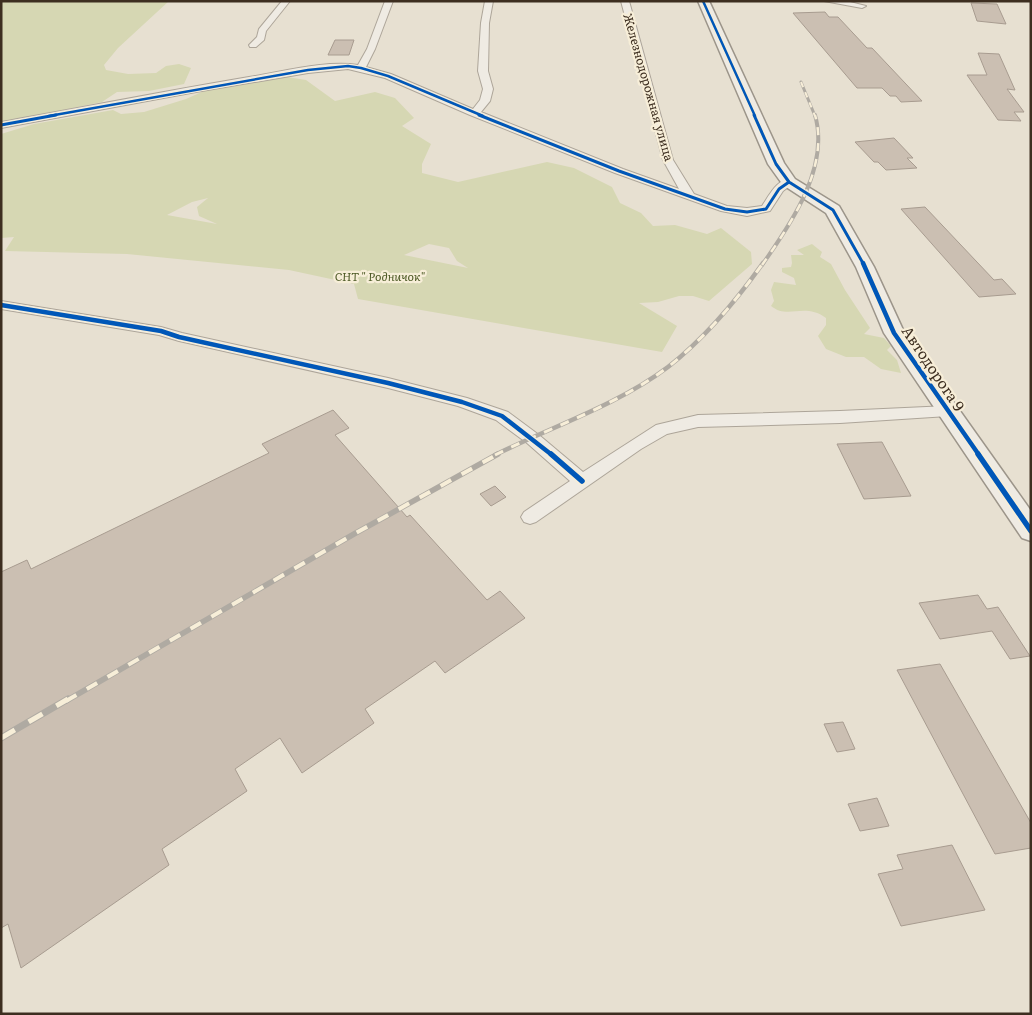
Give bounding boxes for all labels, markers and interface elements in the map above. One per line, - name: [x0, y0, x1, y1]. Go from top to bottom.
- street label: Железнодорожная улица: [619, 11, 679, 163]
- park label: СНТ " Родничок": [335, 267, 426, 285]
- street label: Автодорога 9: [897, 321, 971, 415]

